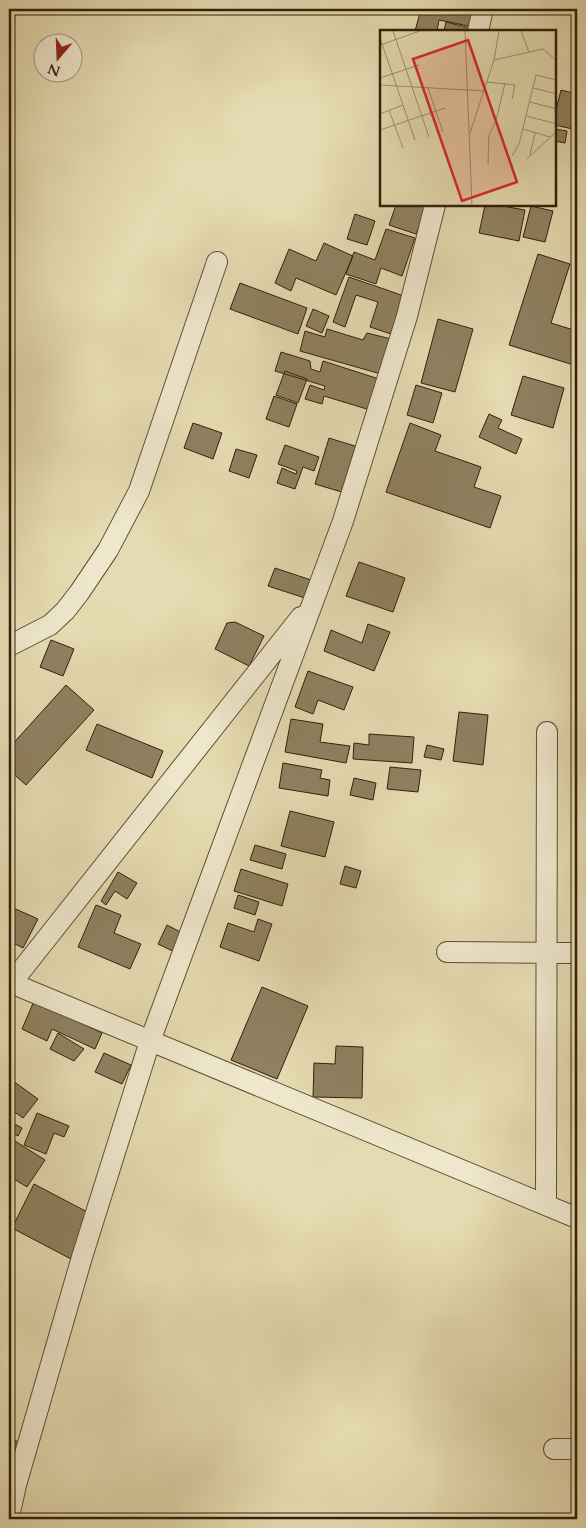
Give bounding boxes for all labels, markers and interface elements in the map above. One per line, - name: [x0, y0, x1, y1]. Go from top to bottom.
- inset map: [380, 30, 556, 206]
- north arrow: [32, 32, 82, 82]
- text: N: [45, 59, 63, 81]

